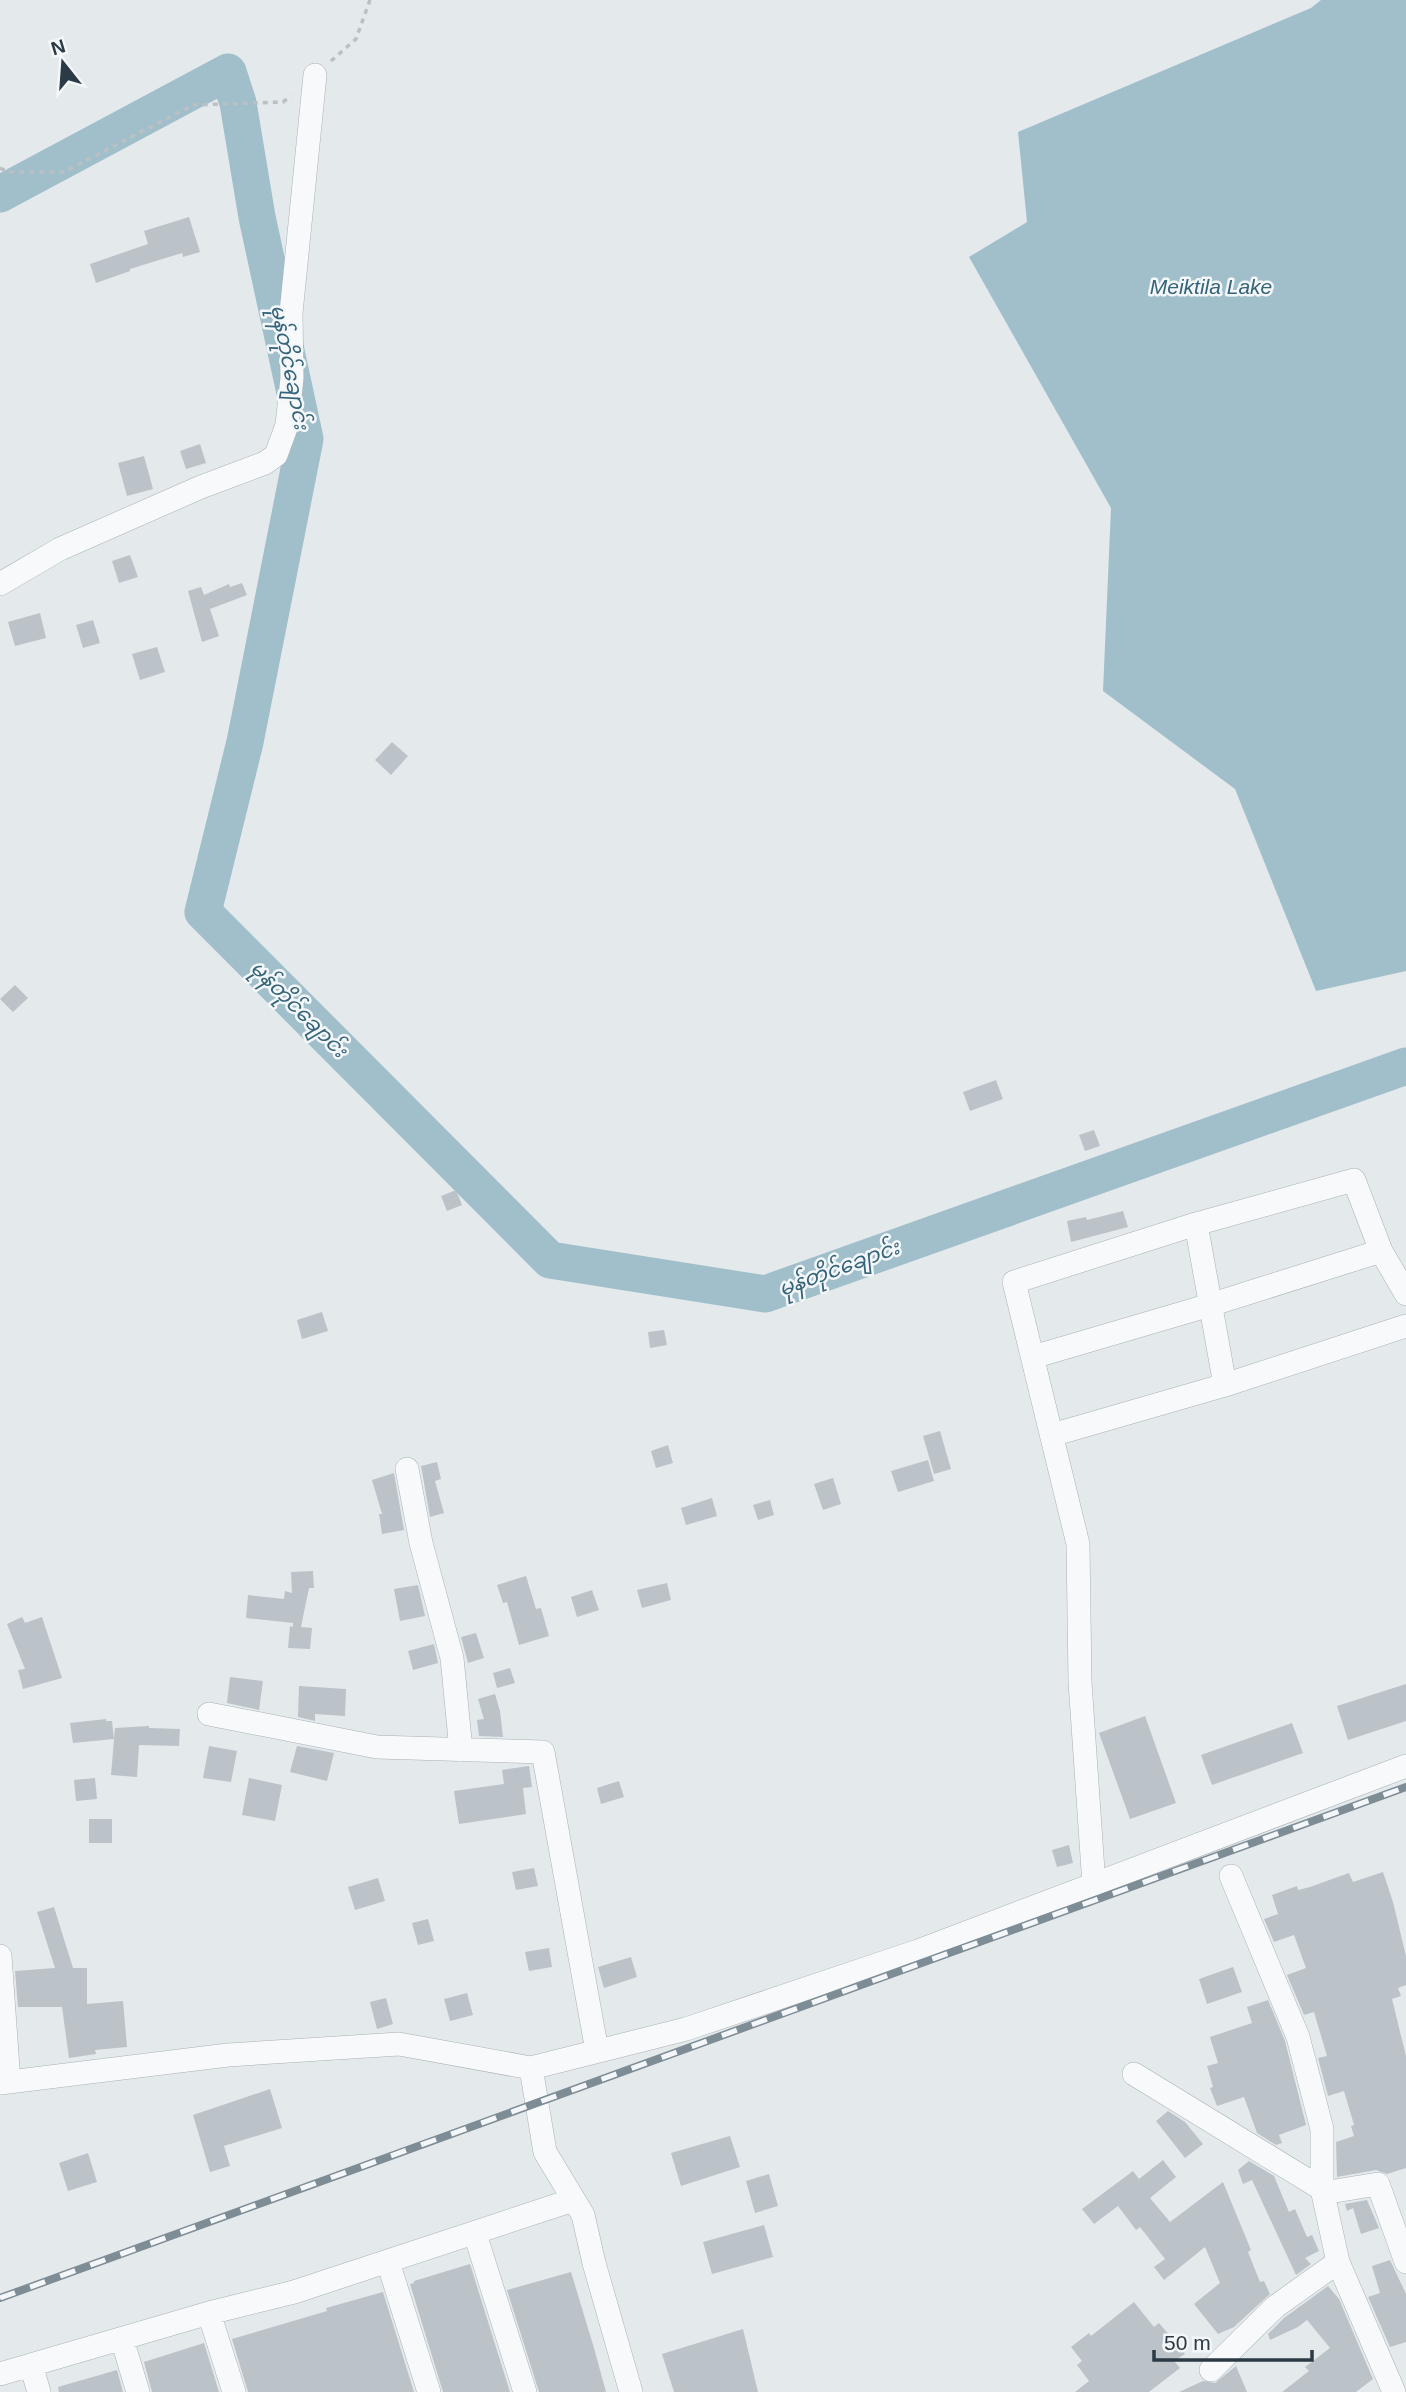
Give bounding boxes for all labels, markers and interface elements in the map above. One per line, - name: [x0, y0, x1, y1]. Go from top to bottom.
- north arrow: [28, 28, 98, 98]
- text: N: [49, 35, 68, 59]
- water label: Meiktila Lake: [1150, 275, 1272, 298]
- water label: မုန်တိုင်ချောင်း: [261, 302, 317, 434]
- water label: မုန်တိုင်ချောင်း: [242, 954, 356, 1067]
- water label: မုန်တိုင်ချောင်း: [774, 1232, 906, 1306]
- scale bar: [1154, 2318, 1312, 2362]
- text: 50 m: [1164, 2331, 1211, 2354]

